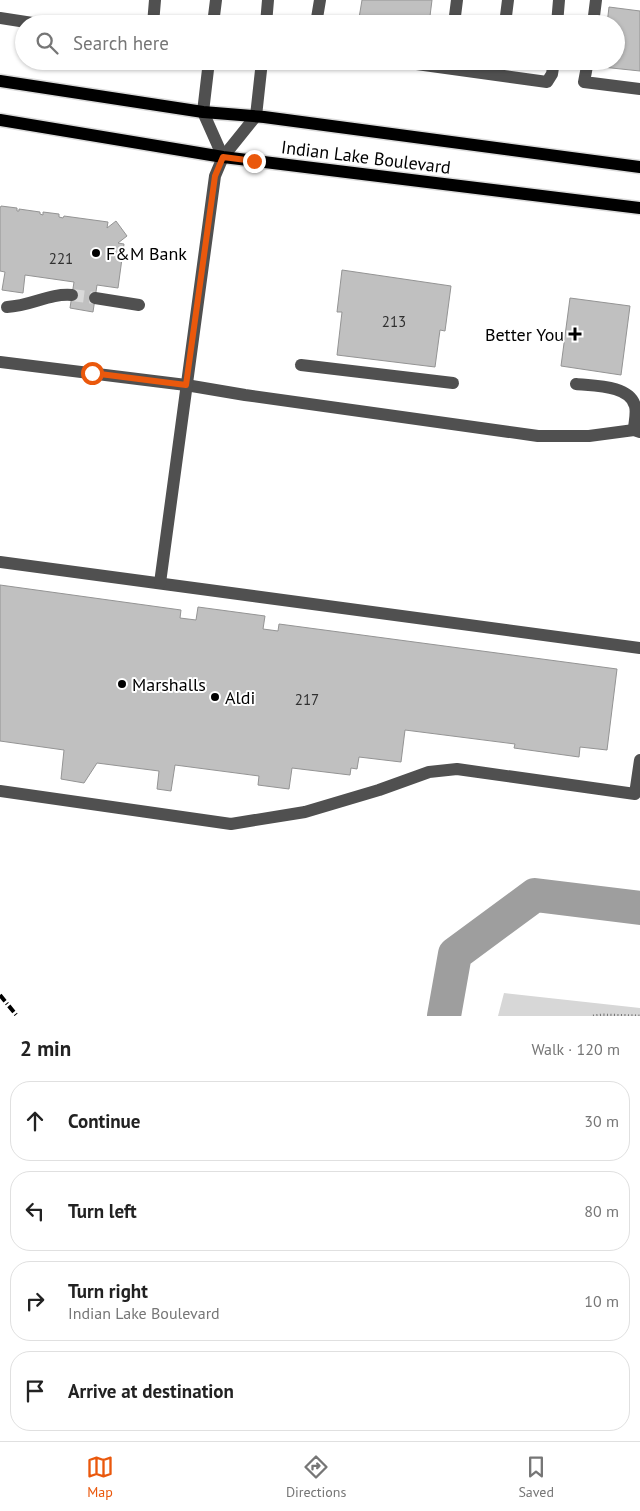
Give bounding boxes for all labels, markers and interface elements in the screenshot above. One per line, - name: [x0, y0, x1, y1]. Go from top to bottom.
- search box: [15, 15, 625, 70]
- icon: search: [33, 29, 61, 57]
- text: Search here: [73, 31, 169, 55]
- street label: Indian Lake Boulevard: [280, 135, 452, 179]
- route end: [243, 150, 266, 173]
- place label: F&M Bank: [106, 242, 187, 265]
- marker: F&M Bank: [90, 247, 102, 259]
- house number: 221: [49, 249, 73, 268]
- house number: 213: [382, 312, 406, 331]
- place label: Better You: [485, 323, 564, 346]
- marker: Better You: [568, 327, 582, 341]
- route start: [81, 362, 104, 385]
- place label: Marshalls: [132, 673, 206, 696]
- marker: Marshalls: [116, 678, 128, 690]
- place label: Aldi: [225, 686, 255, 709]
- house number: 217: [295, 690, 319, 709]
- marker: Aldi: [209, 691, 221, 703]
- text: 2 min: [20, 1035, 71, 1062]
- text: Walk · 120 m: [531, 1039, 620, 1059]
- icon: ahead: [21, 1107, 49, 1135]
- text: Continue: [68, 1109, 140, 1133]
- text: 30 m: [584, 1111, 619, 1131]
- icon: left: [21, 1197, 49, 1225]
- text: Turn left: [68, 1199, 137, 1223]
- text: 80 m: [584, 1201, 619, 1221]
- text: Turn right: [68, 1279, 148, 1303]
- icon: right: [21, 1287, 49, 1315]
- text: 10 m: [584, 1291, 619, 1311]
- text: Indian Lake Boulevard: [68, 1303, 220, 1323]
- icon: arrive: [21, 1377, 49, 1405]
- text: Arrive at destination: [68, 1379, 234, 1403]
- tab: Map: [86, 1453, 114, 1501]
- tab: Directions: [286, 1453, 346, 1501]
- tab: Saved: [518, 1453, 554, 1501]

